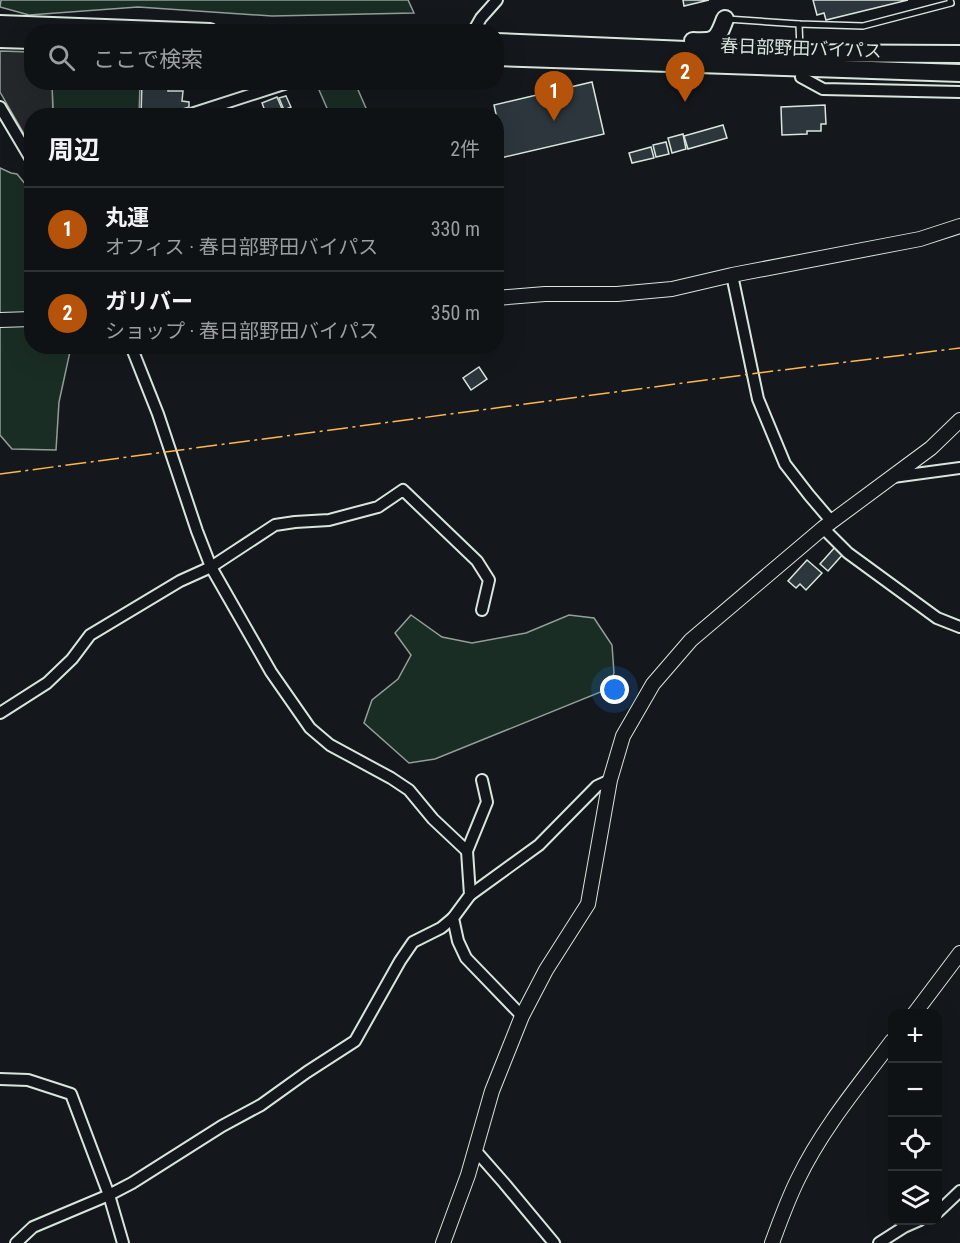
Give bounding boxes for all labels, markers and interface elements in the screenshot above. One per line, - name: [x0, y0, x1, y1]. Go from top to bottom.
- search box: [24, 24, 504, 90]
- street label: 春日部野田バイパス: [720, 35, 882, 61]
- icon: search: [45, 41, 78, 74]
- text: ここで検索: [93, 47, 203, 72]
- pin: 2: [666, 52, 704, 102]
- pin: 1: [534, 72, 574, 121]
- text: 周辺: [48, 135, 100, 165]
- text: 2件: [450, 137, 480, 161]
- text: 丸運: [105, 205, 149, 230]
- text: 1: [62, 217, 73, 241]
- text: 330 m: [431, 217, 480, 241]
- text: オフィス · 春日部野田バイパス: [105, 235, 378, 259]
- text: ガリバー: [105, 289, 193, 314]
- text: 2: [62, 301, 73, 325]
- text: 350 m: [431, 301, 480, 325]
- text: ショップ · 春日部野田バイパス: [105, 319, 379, 343]
- your location: [600, 675, 629, 704]
- map controls: [888, 1009, 942, 1225]
- button: +: [888, 1009, 942, 1063]
- button: −: [888, 1063, 942, 1117]
- button: locate: [888, 1117, 942, 1171]
- button: layers: [888, 1171, 942, 1225]

